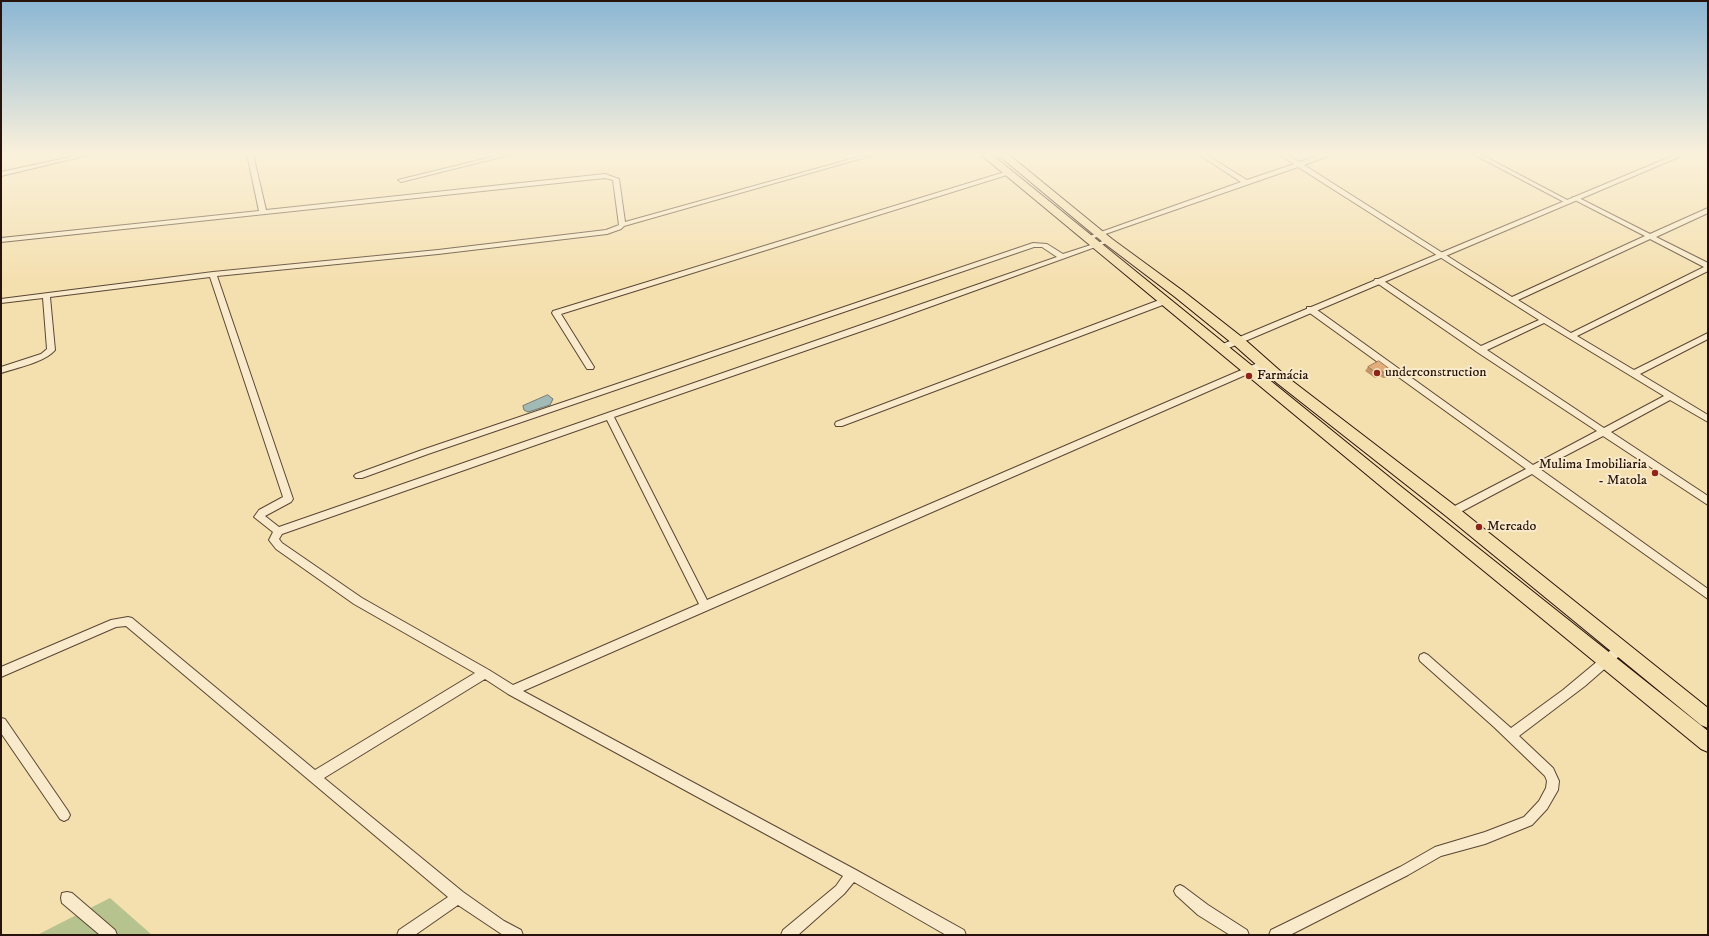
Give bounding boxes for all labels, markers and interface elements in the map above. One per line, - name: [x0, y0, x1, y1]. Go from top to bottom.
- place label: underconstruction: [1385, 365, 1487, 381]
- place label: Farmácia: [1257, 368, 1308, 384]
- marker: underconstruction: [1372, 368, 1382, 378]
- marker: Farmácia: [1244, 371, 1254, 381]
- place label: Mulima Imobiliaria - Matola: [1539, 457, 1647, 490]
- marker: Mulima Imobiliaria - Matola: [1650, 468, 1660, 478]
- place label: Mercado: [1487, 519, 1536, 535]
- marker: Mercado: [1474, 522, 1484, 532]

